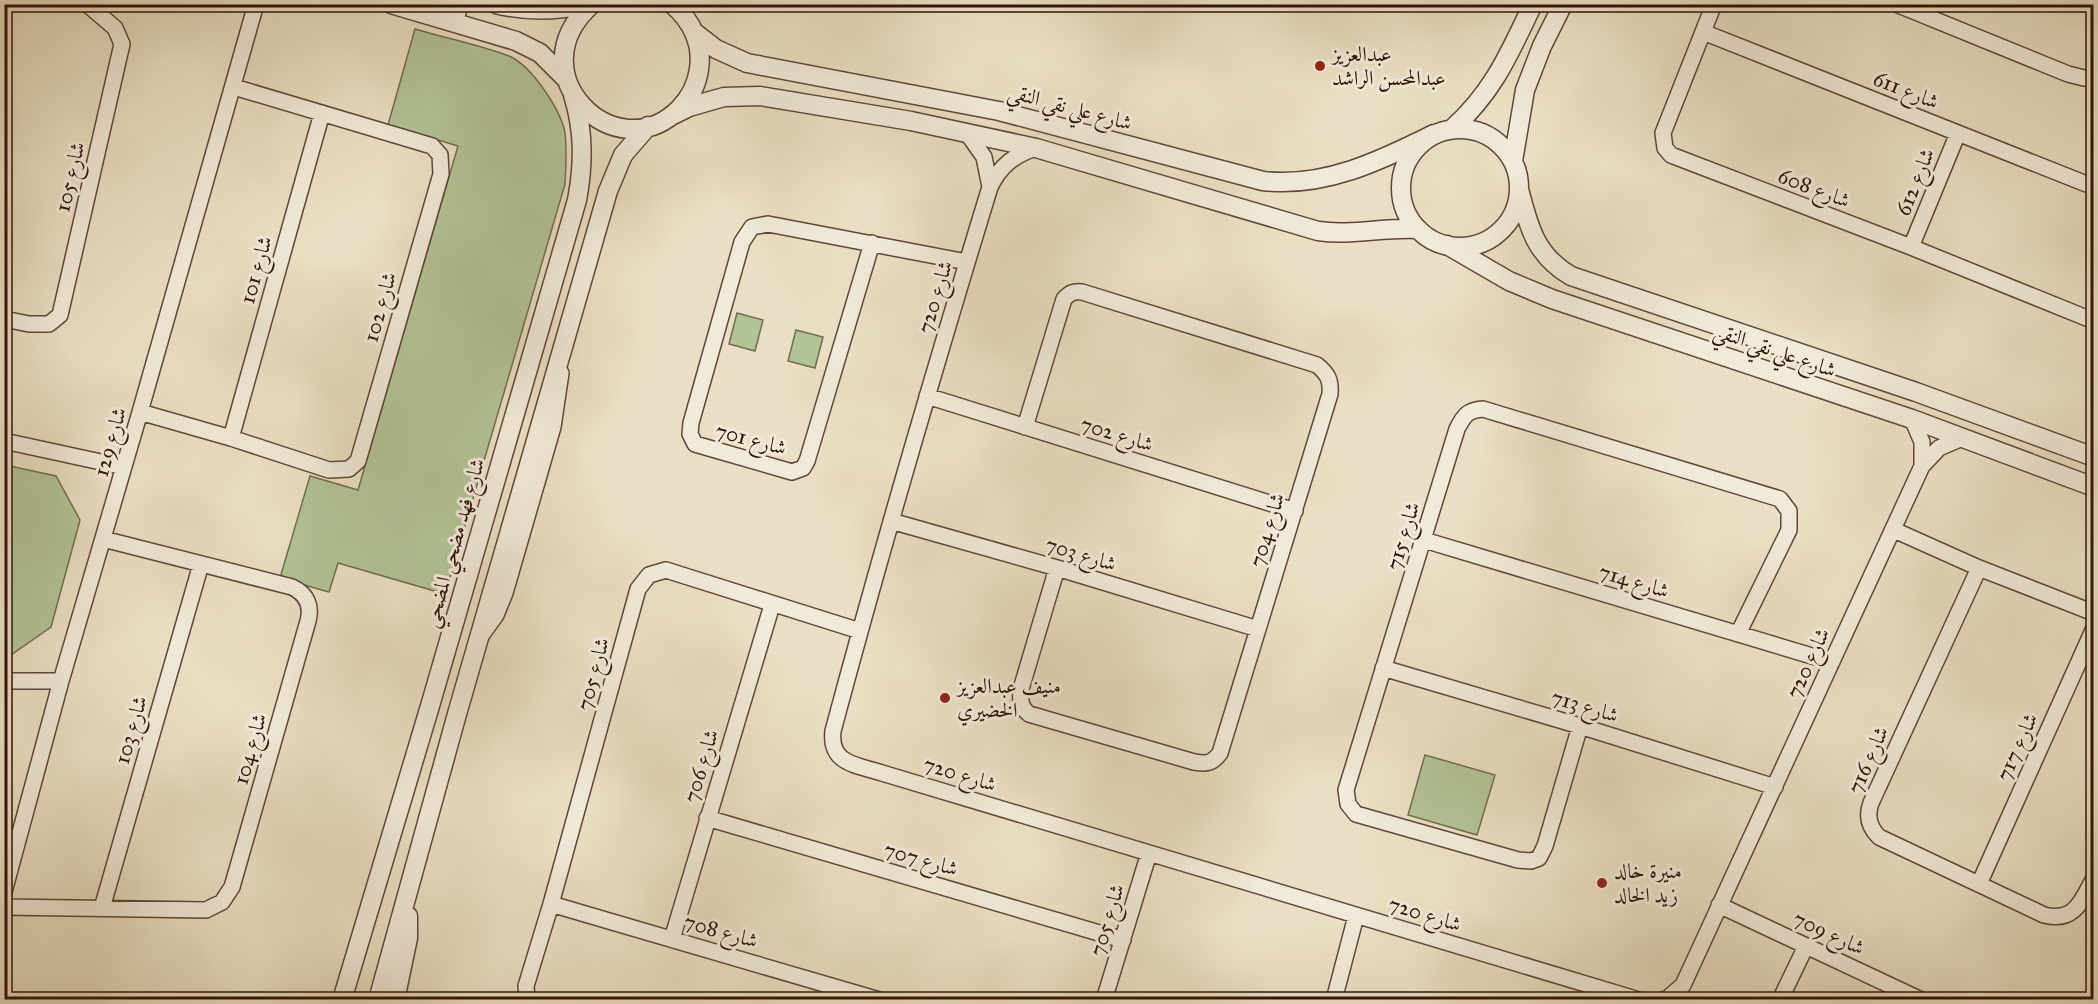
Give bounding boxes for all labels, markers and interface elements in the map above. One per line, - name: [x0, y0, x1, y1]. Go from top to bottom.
- place label: عبدالعزيز عبدالمحسن الراشد: [1330, 41, 1446, 92]
- marker: عبدالعزيز عبدالمحسن الراشد: [1313, 59, 1327, 73]
- street label: شارع 611: [1868, 65, 1942, 119]
- street label: شارع علي نقي النقي: [1003, 78, 1135, 143]
- street label: شارع 105: [49, 139, 96, 216]
- street label: شارع 612: [1890, 145, 1945, 221]
- street label: شارع 608: [1772, 162, 1854, 218]
- street label: شارع 101: [234, 233, 283, 308]
- street label: شارع 720: [912, 257, 963, 338]
- street label: شارع 102: [358, 269, 407, 346]
- street label: شارع علي نقي النقي: [1708, 317, 1839, 390]
- street label: شارع 129: [88, 404, 137, 481]
- street label: شارع 702: [1076, 411, 1157, 462]
- street label: شارع 701: [711, 417, 789, 466]
- street label: شارع فهد مضحي المضحي: [417, 455, 497, 633]
- street label: شارع 704: [1243, 490, 1295, 572]
- street label: شارع 715: [1380, 499, 1430, 575]
- street label: شارع 703: [1041, 531, 1120, 582]
- street label: شارع 714: [1594, 558, 1672, 609]
- street label: شارع 720: [1780, 624, 1840, 704]
- street label: شارع 705: [571, 635, 620, 714]
- place label: منيف عبدالعزيز الخضيري: [955, 673, 1061, 726]
- street label: شارع 713: [1547, 683, 1622, 733]
- marker: منيف عبدالعزيز الخضيري: [938, 691, 952, 705]
- street label: شارع 103: [109, 693, 158, 769]
- street label: شارع 717: [1991, 709, 2048, 787]
- street label: شارع 104: [227, 710, 277, 789]
- street label: شارع 716: [1842, 722, 1899, 800]
- street label: شارع 706: [678, 726, 729, 807]
- street label: شارع 720: [919, 751, 1000, 802]
- street label: شارع 707: [880, 836, 961, 887]
- place label: منيرة خالد زيد الخالد: [1614, 858, 1682, 908]
- marker: منيرة خالد زيد الخالد: [1595, 876, 1609, 890]
- street label: شارع 705: [1084, 881, 1135, 961]
- street label: شارع 720: [1384, 891, 1465, 942]
- street label: شارع 709: [1787, 905, 1869, 965]
- street label: شارع 708: [680, 908, 761, 959]

